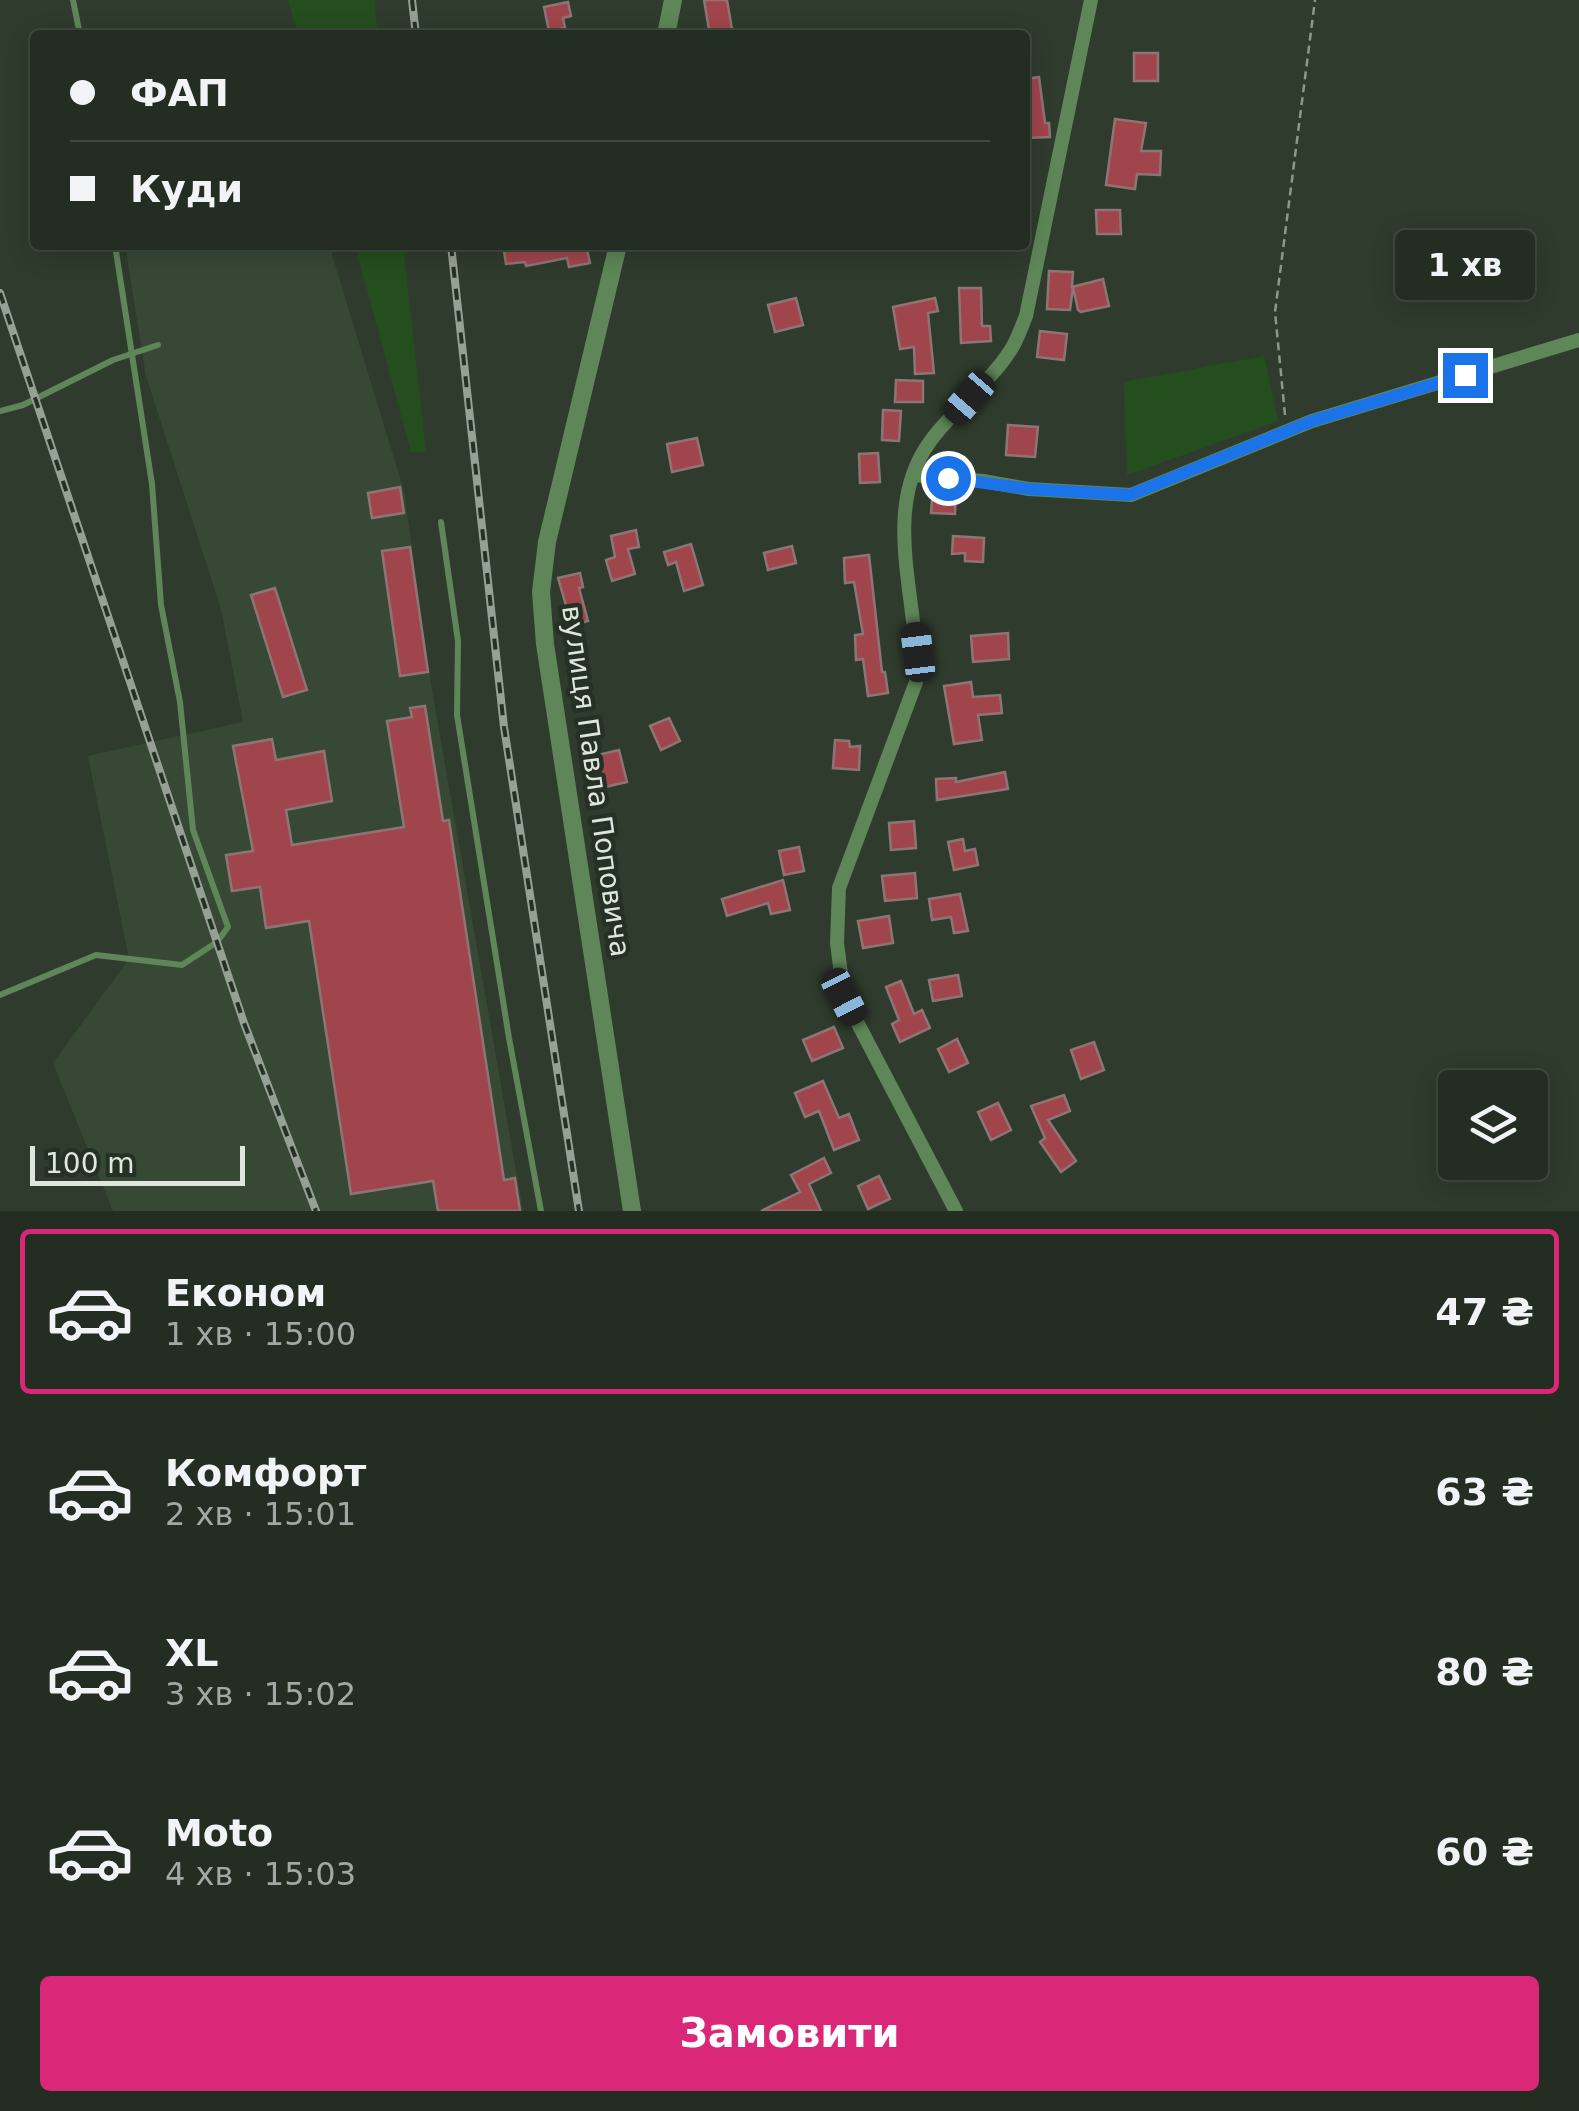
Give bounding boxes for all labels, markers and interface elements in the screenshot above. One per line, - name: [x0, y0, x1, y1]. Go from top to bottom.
- text: ФАП: [130, 71, 229, 115]
- text: Куди: [130, 167, 243, 211]
- callout: 1 хв: [1395, 230, 1535, 300]
- text: 1 хв: [1428, 246, 1502, 284]
- route end: [1443, 353, 1488, 398]
- car: [938, 366, 1000, 430]
- route start: [926, 456, 971, 501]
- street label: вулиця Павла Поповича: [555, 603, 637, 959]
- car: [899, 620, 937, 684]
- car: [817, 963, 871, 1031]
- map controls: [1438, 1070, 1548, 1180]
- button: layers: [1438, 1070, 1548, 1180]
- scale bar: [30, 1141, 245, 1186]
- text: 100 m: [45, 1147, 135, 1180]
- icon: car: [45, 1267, 135, 1357]
- text: Економ: [165, 1271, 326, 1315]
- text: 47 ₴: [1435, 1290, 1534, 1334]
- text: 1 хв · 15:00: [165, 1315, 356, 1353]
- icon: car: [45, 1447, 135, 1537]
- text: Комфорт: [165, 1451, 366, 1495]
- text: 63 ₴: [1435, 1470, 1534, 1514]
- text: 2 хв · 15:01: [165, 1495, 356, 1533]
- icon: car: [45, 1627, 135, 1717]
- text: XL: [165, 1631, 219, 1675]
- text: 80 ₴: [1435, 1650, 1534, 1694]
- text: 3 хв · 15:02: [165, 1675, 356, 1713]
- icon: car: [45, 1807, 135, 1897]
- text: Moto: [165, 1811, 273, 1855]
- text: 60 ₴: [1435, 1830, 1534, 1874]
- text: 4 хв · 15:03: [165, 1855, 356, 1893]
- button: Замовити: [40, 1976, 1539, 2091]

